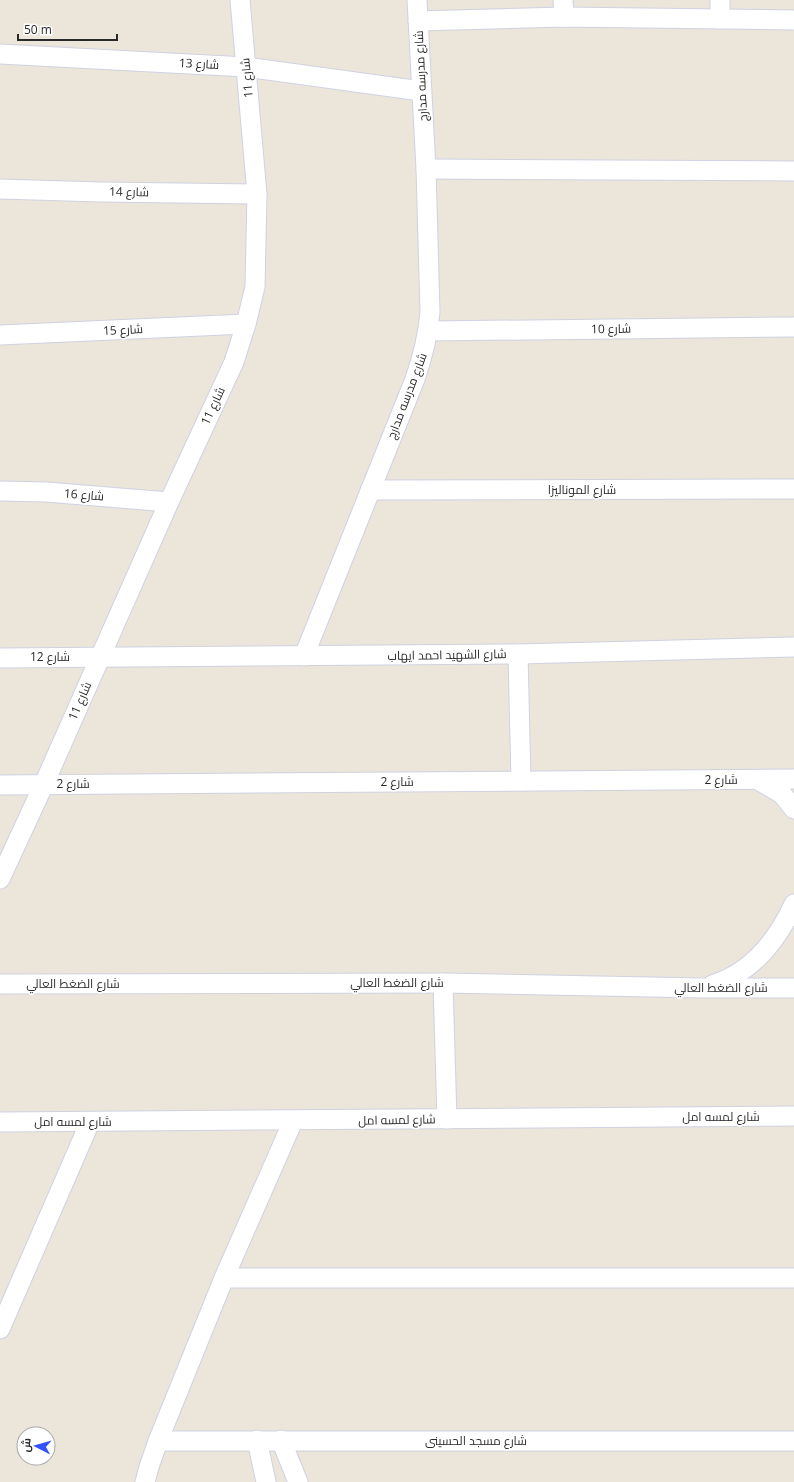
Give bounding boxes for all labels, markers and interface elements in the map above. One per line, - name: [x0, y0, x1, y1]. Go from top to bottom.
- scale bar: [18, 16, 117, 42]
- text: 50 m: [24, 21, 52, 38]
- street label: شارع مدرسه مدارج: [410, 30, 431, 122]
- street label: شارع 13: [179, 54, 220, 73]
- street label: شارع 11: [236, 57, 257, 99]
- street label: شارع 14: [109, 183, 149, 200]
- street label: شارع 15: [103, 320, 144, 339]
- street label: شارع 10: [591, 320, 631, 337]
- street label: شارع مدرسه مدارج: [382, 350, 431, 441]
- street label: شارع 11: [196, 384, 229, 428]
- street label: شارع الموناليزا: [548, 481, 616, 498]
- street label: شارع 16: [63, 485, 105, 504]
- street label: شارع الشهيد احمد ايهاب: [387, 645, 507, 664]
- street label: شارع 12: [30, 648, 70, 665]
- street label: شارع 11: [64, 679, 95, 723]
- street label: شارع 2: [704, 771, 738, 788]
- street label: شارع 2: [380, 773, 414, 790]
- street label: شارع 2: [56, 775, 90, 792]
- street label: شارع الضغط العالي: [350, 974, 444, 993]
- street label: شارع الضغط العالي: [26, 975, 120, 994]
- street label: شارع الضغط العالي: [674, 979, 768, 998]
- street label: شارع لمسه امل: [682, 1108, 760, 1125]
- street label: شارع لمسه امل: [358, 1110, 436, 1129]
- street label: شارع لمسه امل: [34, 1113, 112, 1130]
- north arrow: [16, 1426, 56, 1466]
- street label: شارع مسجد الحسينى: [425, 1432, 527, 1449]
- text: ش: [17, 1437, 34, 1453]

